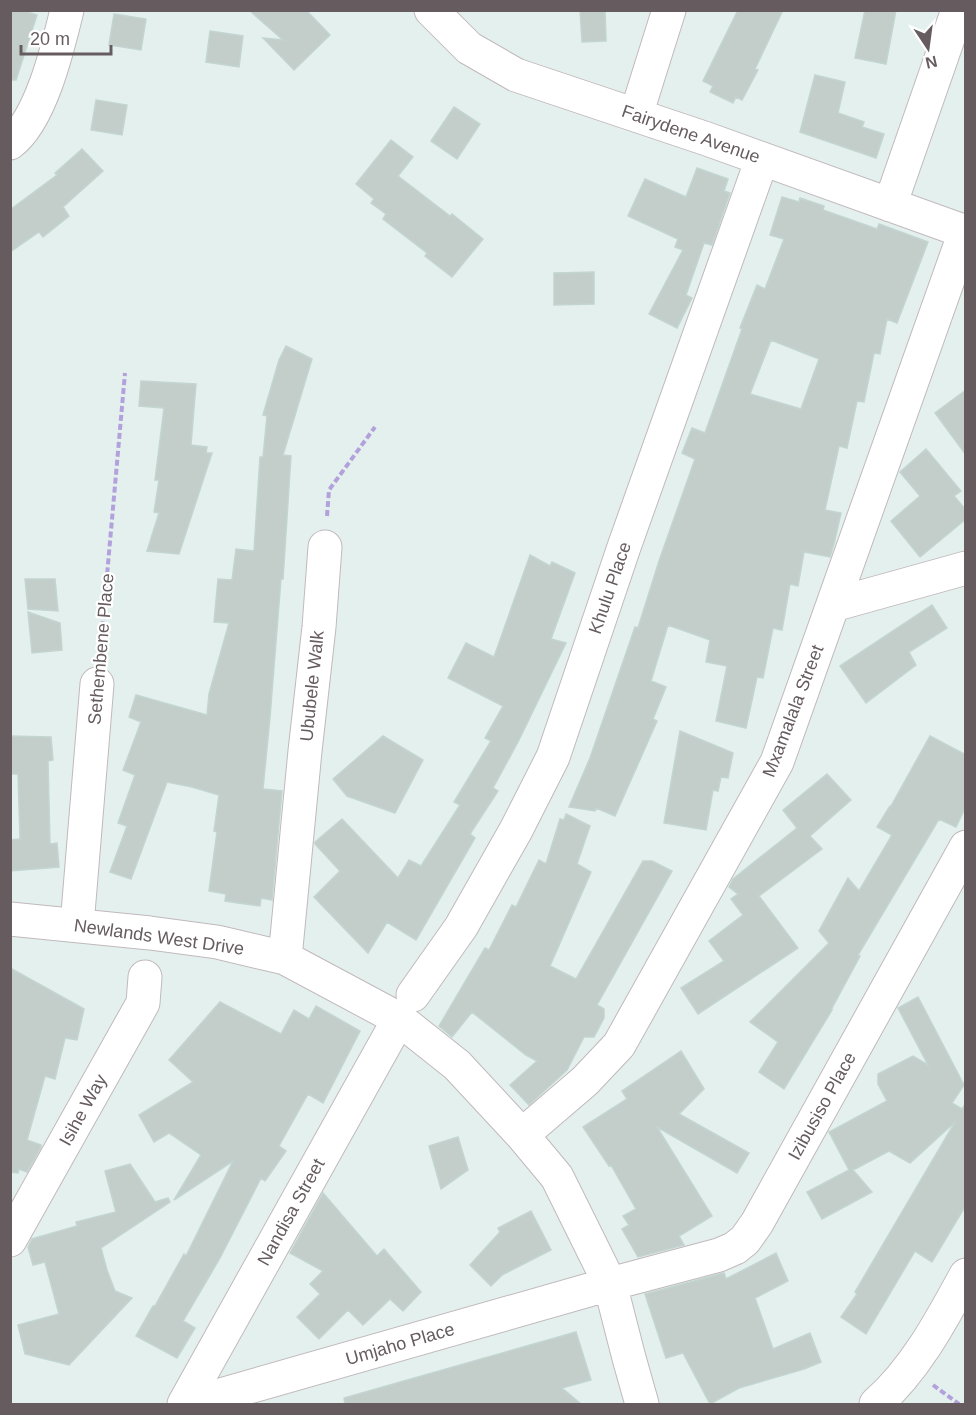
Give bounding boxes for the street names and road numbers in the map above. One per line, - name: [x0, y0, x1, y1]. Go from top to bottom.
- street label: Fairydene Avenue: [619, 101, 763, 167]
- street label: Khulu Place: [585, 539, 635, 637]
- street label: Sethembene Place: [84, 572, 118, 726]
- street label: Ububele Walk: [296, 629, 328, 742]
- street label: Mxamalala Street: [759, 642, 827, 780]
- street label: Newlands West Drive: [73, 915, 245, 959]
- street label: Izibusiso Place: [784, 1049, 860, 1163]
- street label: Isihe Way: [55, 1071, 111, 1149]
- street label: Nandisa Street: [253, 1155, 329, 1269]
- street label: Umjaho Place: [343, 1319, 457, 1369]

